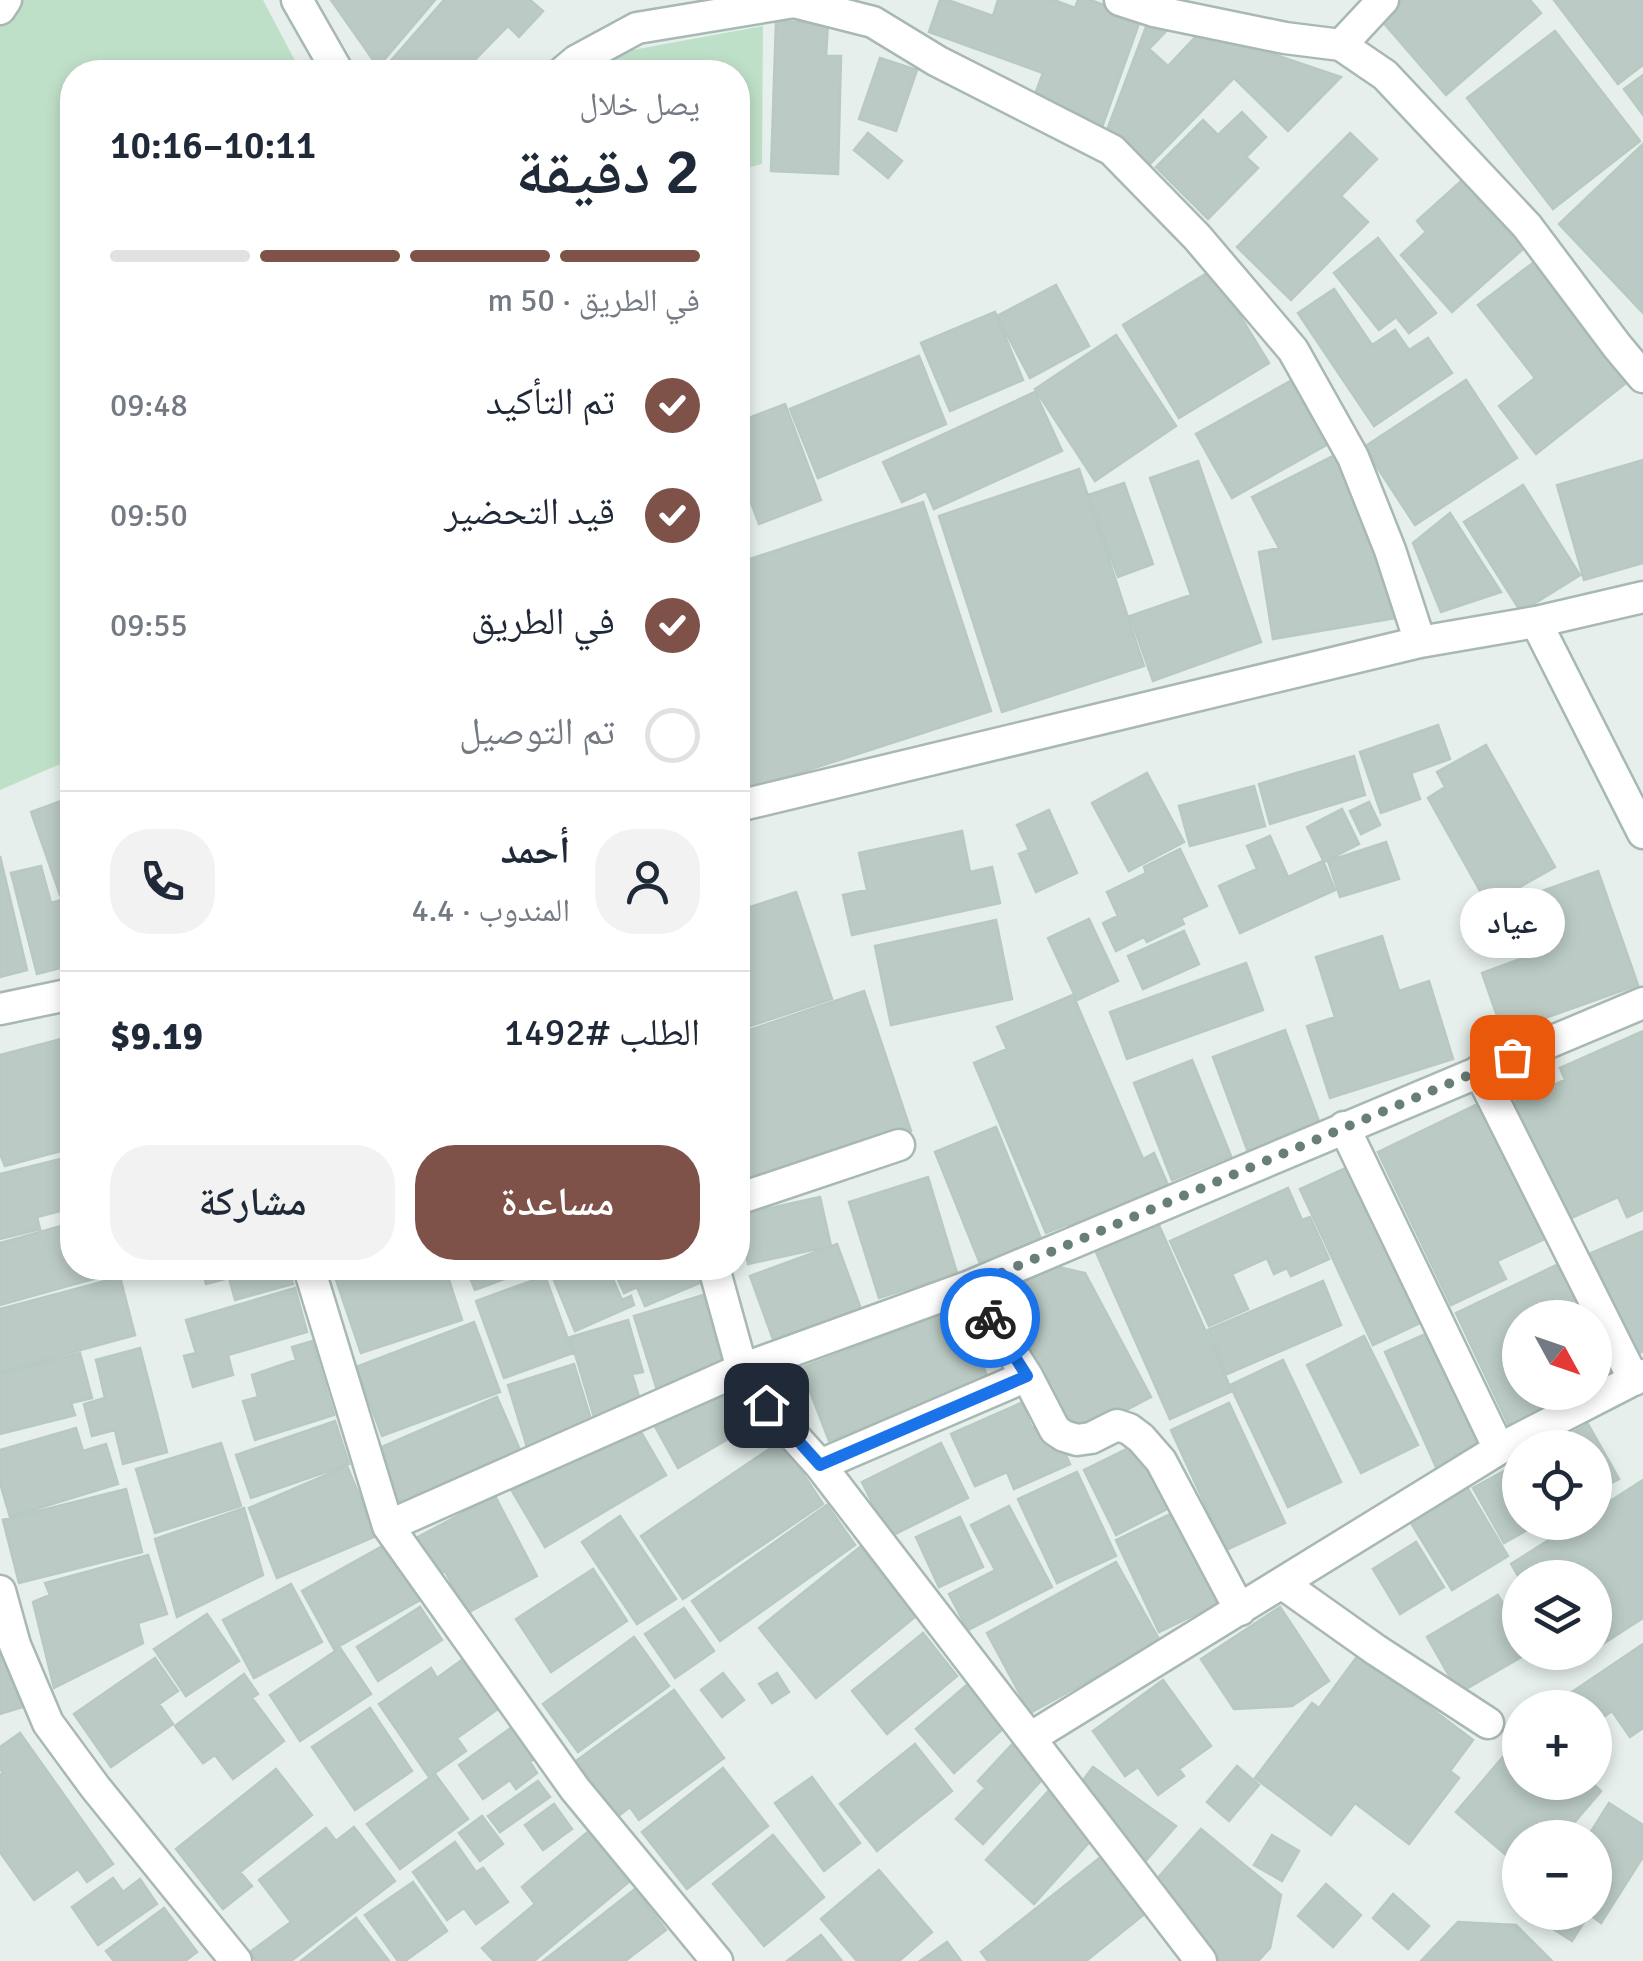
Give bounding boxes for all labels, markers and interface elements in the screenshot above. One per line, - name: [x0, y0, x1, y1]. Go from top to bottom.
- text: يصل خلال: [579, 85, 700, 124]
- text: 10:11–10:16: [110, 122, 316, 169]
- text: 2 دقيقة: [516, 132, 700, 212]
- text: في الطريق · 50 m: [488, 281, 700, 320]
- text: تم التأكيد: [486, 378, 615, 425]
- icon: check: [645, 378, 700, 433]
- text: 09:48: [110, 386, 188, 425]
- text: قيد التحضير: [444, 488, 615, 535]
- icon: check: [645, 488, 700, 543]
- text: 09:50: [110, 496, 188, 535]
- text: في الطريق: [471, 598, 615, 645]
- icon: check: [645, 598, 700, 653]
- text: 09:55: [110, 606, 188, 645]
- text: تم التوصيل: [459, 708, 615, 755]
- text: أحمد: [500, 827, 570, 874]
- button: phone: [110, 829, 215, 934]
- button: person: [595, 829, 700, 934]
- callout: عياد: [1460, 887, 1564, 957]
- text: المندوب · 4.4: [411, 891, 570, 930]
- text: عياد: [1487, 903, 1538, 942]
- text: الطلب #1492: [504, 1009, 700, 1056]
- text: $9.19: [110, 1013, 203, 1060]
- pin: [1470, 1015, 1555, 1100]
- icon: bag: [1485, 1030, 1540, 1085]
- button: مشاركة: [110, 1145, 395, 1260]
- button: مساعدة: [415, 1145, 700, 1260]
- courier: [940, 1268, 1040, 1368]
- icon: bike: [963, 1291, 1018, 1346]
- north arrow: [1502, 1300, 1612, 1410]
- map controls: [1502, 1300, 1612, 1930]
- pin: [724, 1363, 809, 1448]
- icon: home: [739, 1378, 794, 1433]
- button: locate: [1502, 1430, 1612, 1540]
- button: layers: [1502, 1560, 1612, 1670]
- button: +: [1502, 1690, 1612, 1800]
- button: −: [1502, 1820, 1612, 1930]

